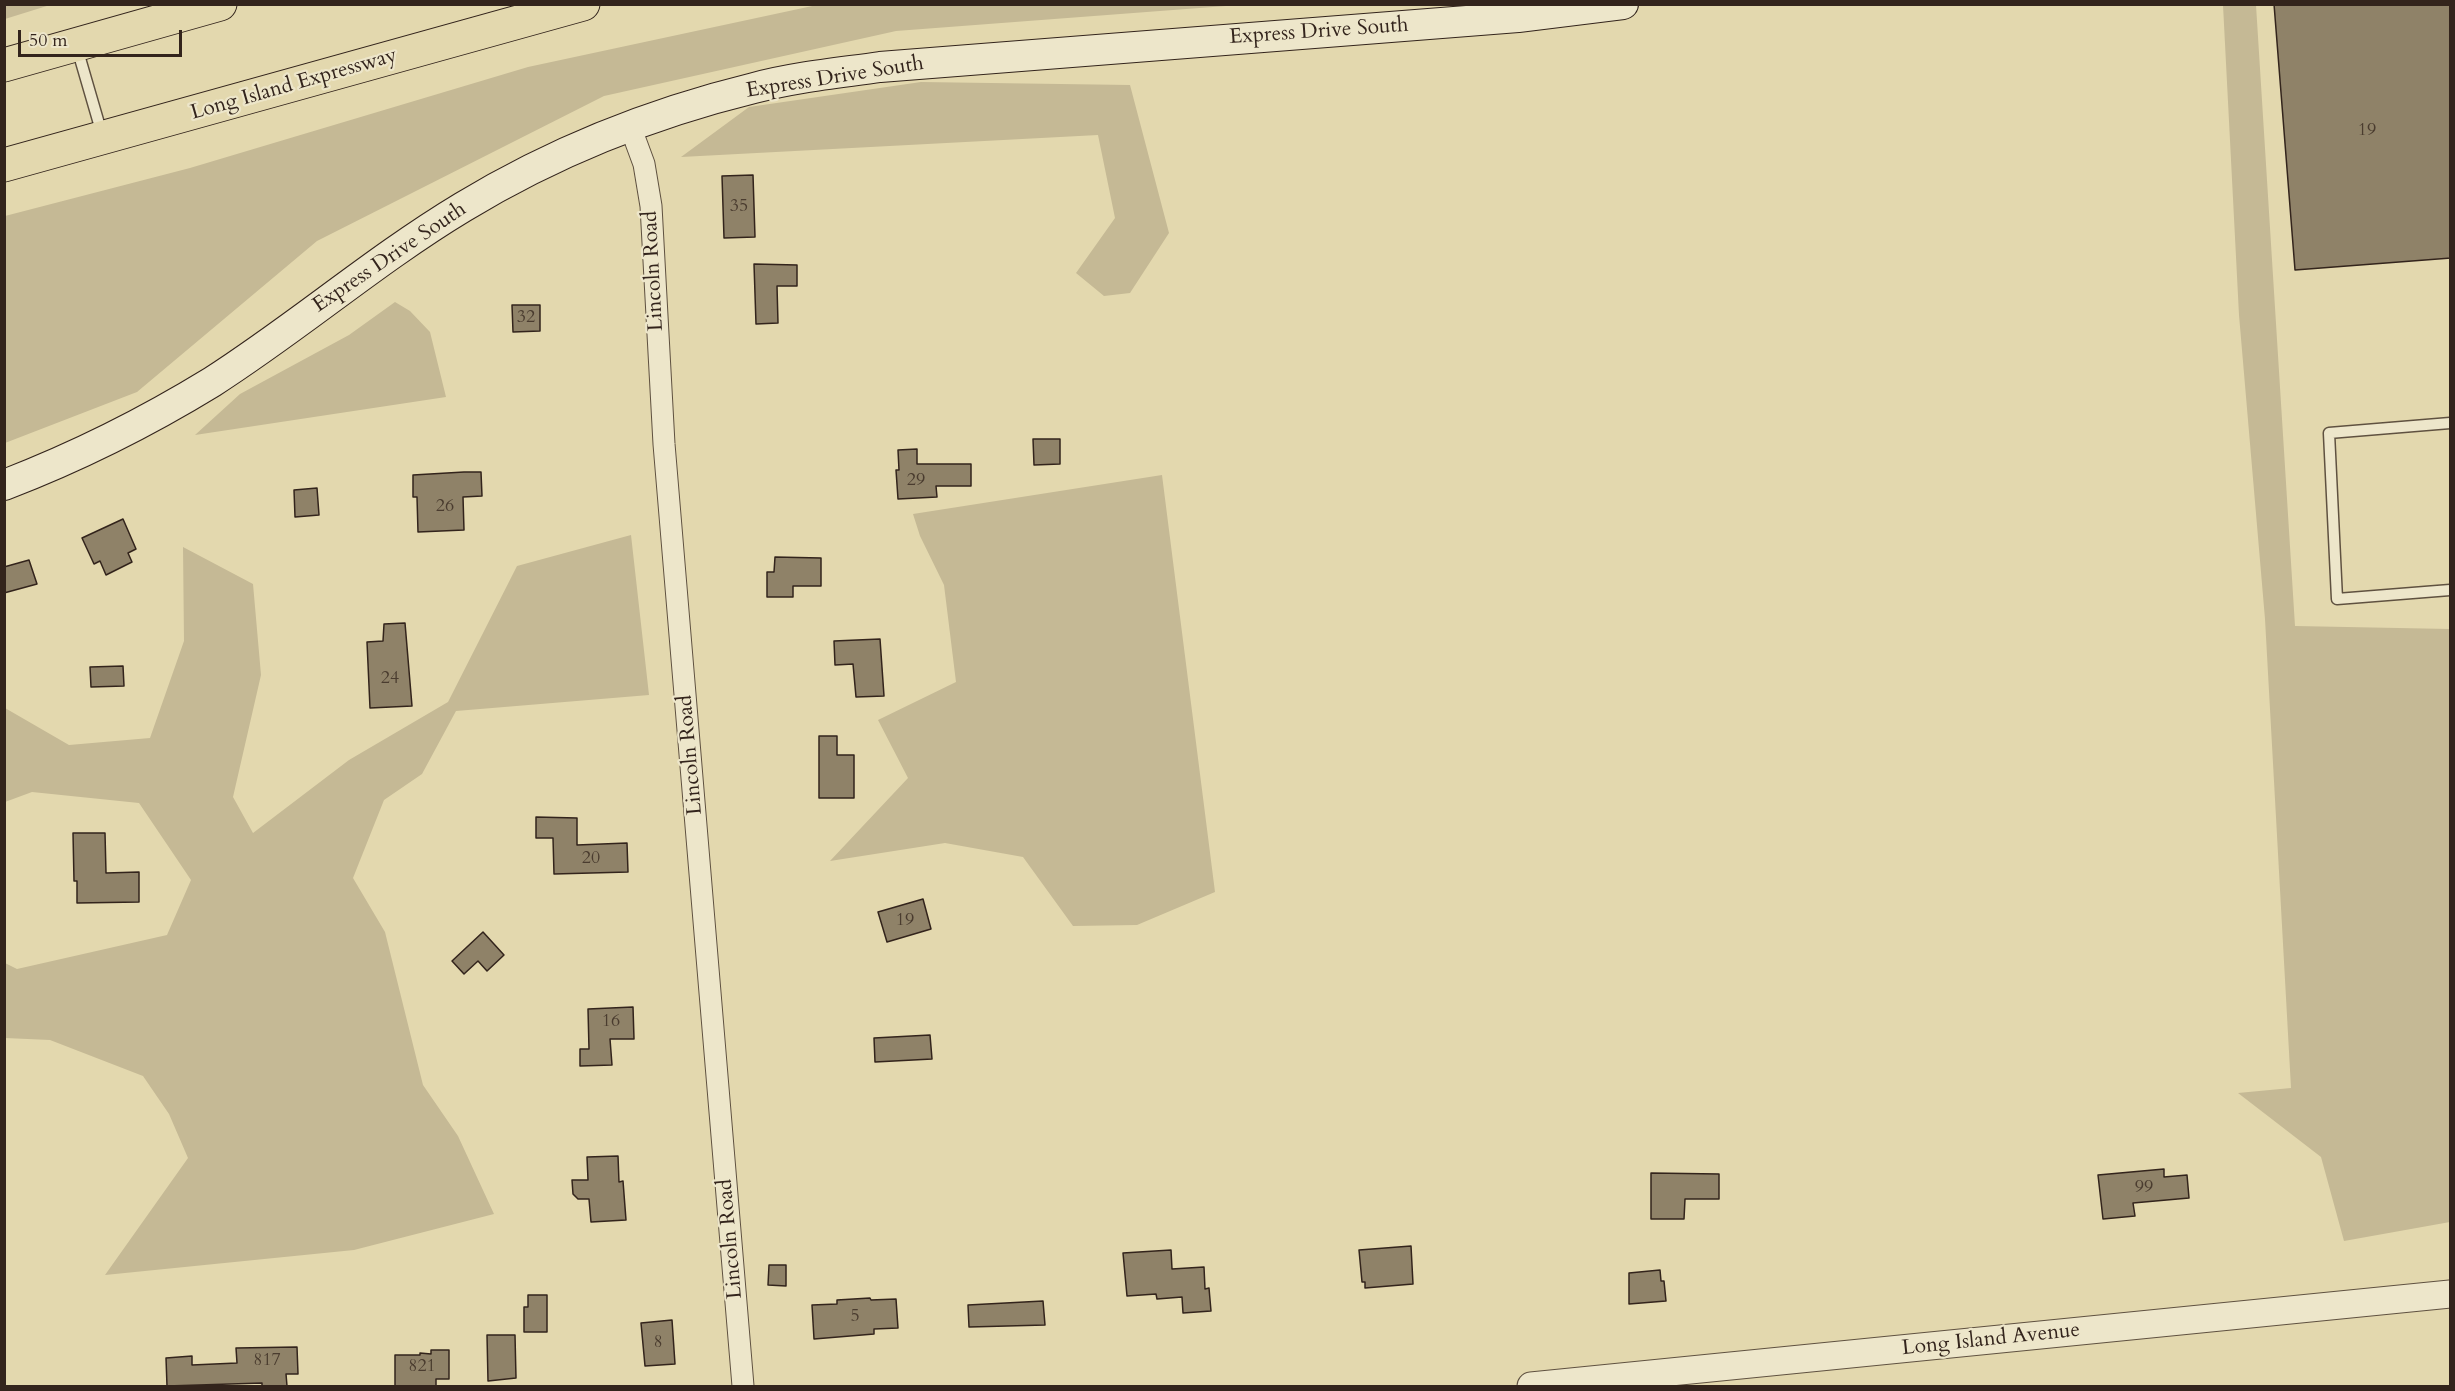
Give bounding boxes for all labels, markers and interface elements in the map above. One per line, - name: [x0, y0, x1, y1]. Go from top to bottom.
- street label: Express Drive South: [1229, 13, 1409, 51]
- scale bar: [21, 18, 184, 56]
- text: 50 m: [29, 28, 68, 53]
- street label: Long Island Expressway: [188, 43, 400, 127]
- street label: Express Drive South: [744, 52, 926, 104]
- house number: 19: [2358, 120, 2376, 142]
- house number: 35: [730, 196, 748, 218]
- street label: Express Drive South: [309, 197, 471, 319]
- street label: Lincoln Road: [638, 210, 670, 332]
- house number: 32: [517, 307, 535, 329]
- house number: 29: [907, 470, 925, 492]
- house number: 26: [436, 496, 454, 518]
- house number: 24: [381, 668, 399, 690]
- street label: Lincoln Road: [673, 694, 709, 816]
- house number: 20: [582, 848, 600, 870]
- house number: 19: [896, 910, 914, 932]
- house number: 16: [602, 1011, 620, 1033]
- house number: 99: [2135, 1177, 2153, 1199]
- street label: Lincoln Road: [713, 1178, 749, 1300]
- house number: 5: [850, 1306, 860, 1328]
- street label: Long Island Avenue: [1901, 1318, 2081, 1362]
- house number: 8: [653, 1332, 663, 1354]
- house number: 817: [253, 1350, 281, 1372]
- house number: 821: [408, 1356, 436, 1378]

